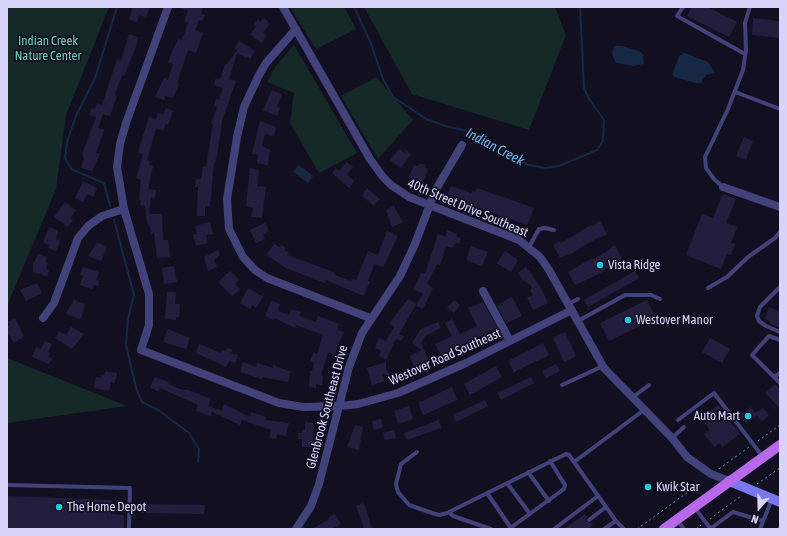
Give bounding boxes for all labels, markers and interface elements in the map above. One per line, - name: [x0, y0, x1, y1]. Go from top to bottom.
- park label: Indian Creek Nature Center: [15, 33, 81, 64]
- water label: Indian Creek: [463, 125, 527, 169]
- street label: 40th Street Drive Southeast: [405, 176, 531, 240]
- place label: Vista Ridge: [608, 257, 660, 273]
- marker: Vista Ridge: [595, 260, 605, 270]
- place label: Westover Manor: [636, 312, 713, 328]
- marker: Westover Manor: [623, 315, 633, 325]
- street label: Westover Road Southeast: [387, 325, 503, 389]
- street label: Glenbrook Southeast Drive: [303, 343, 351, 471]
- place label: Auto Mart: [694, 408, 740, 424]
- marker: Auto Mart: [743, 411, 753, 421]
- place label: Kwik Star: [656, 479, 699, 495]
- marker: Kwik Star: [643, 482, 653, 492]
- north arrow: [739, 488, 779, 528]
- place label: The Home Depot: [67, 499, 146, 515]
- marker: The Home Depot: [54, 502, 64, 512]
- text: N: [750, 513, 760, 526]

